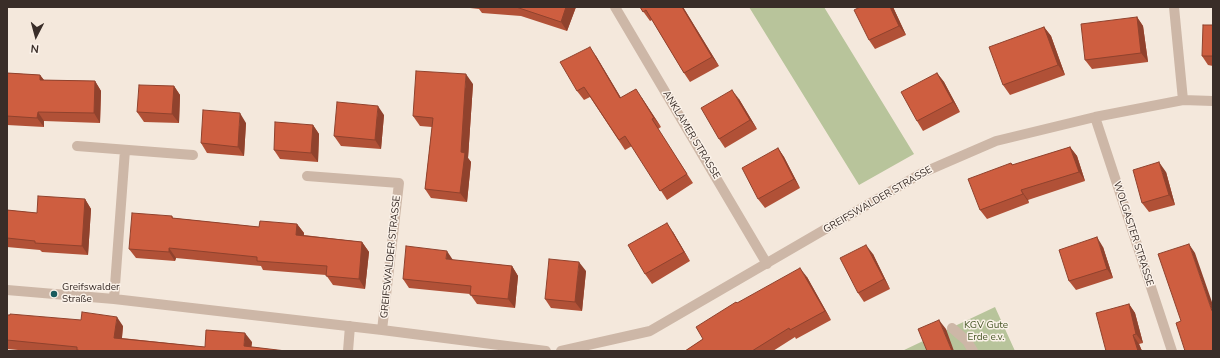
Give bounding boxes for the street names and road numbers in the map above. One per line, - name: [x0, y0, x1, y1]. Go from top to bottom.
- street label: ANKLAMER STRASSE: [660, 89, 722, 181]
- street label: GREIFSWALDER STRASSE: [822, 164, 934, 236]
- street label: WOLGASTER STRASSE: [1110, 180, 1156, 288]
- street label: GREIFSWALDER STRASSE: [379, 195, 403, 319]

